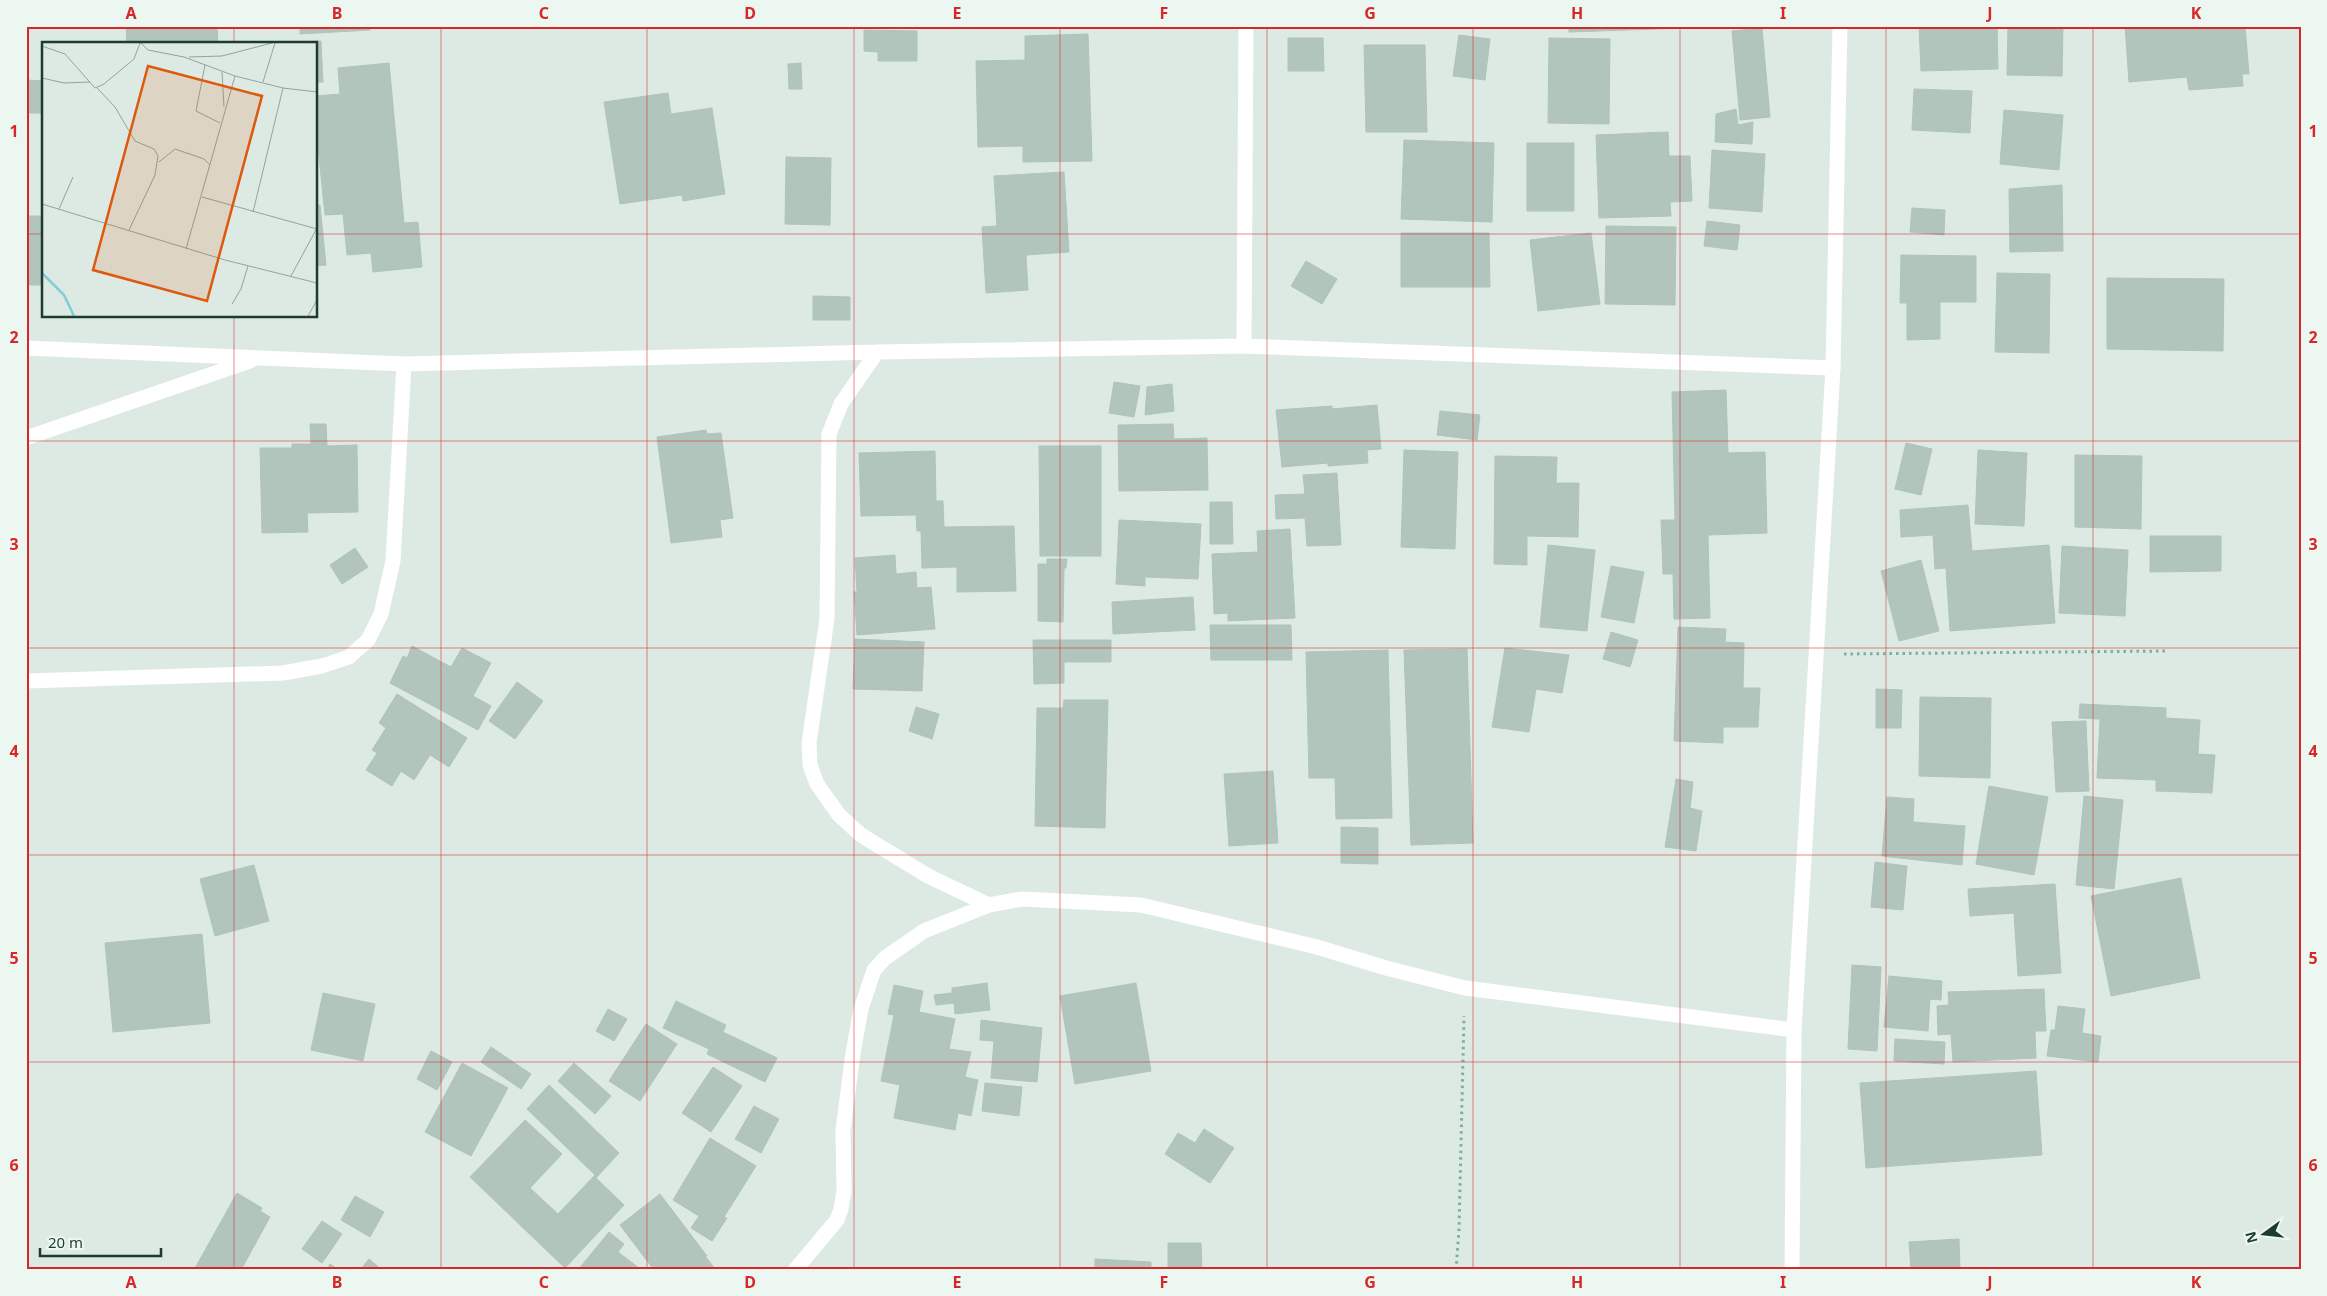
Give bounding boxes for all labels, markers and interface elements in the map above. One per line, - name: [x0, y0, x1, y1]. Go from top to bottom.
- text: A: [125, 2, 137, 24]
- text: B: [332, 2, 342, 24]
- text: C: [539, 2, 549, 24]
- text: D: [744, 2, 756, 24]
- text: E: [953, 2, 962, 24]
- text: F: [1160, 2, 1168, 24]
- text: G: [1364, 2, 1376, 24]
- text: H: [1571, 2, 1583, 24]
- text: I: [1780, 2, 1786, 24]
- text: J: [1985, 2, 1993, 24]
- text: K: [2191, 2, 2202, 24]
- inset map: [42, 42, 318, 318]
- text: 1: [9, 120, 19, 142]
- text: 1: [2308, 120, 2318, 142]
- text: 2: [9, 326, 19, 348]
- text: 2: [2308, 326, 2318, 348]
- text: 3: [9, 533, 19, 555]
- text: 3: [2308, 533, 2318, 555]
- text: 4: [9, 740, 19, 762]
- text: 4: [2308, 740, 2318, 762]
- text: 5: [9, 947, 19, 969]
- text: 5: [2308, 947, 2318, 969]
- text: 6: [9, 1154, 19, 1176]
- text: 6: [2308, 1154, 2318, 1176]
- north arrow: [2240, 1208, 2290, 1258]
- scale bar: [40, 1226, 161, 1258]
- text: N: [2240, 1230, 2262, 1245]
- text: 20 m: [48, 1232, 83, 1252]
- text: A: [125, 1271, 137, 1293]
- text: B: [332, 1271, 342, 1293]
- text: C: [539, 1271, 549, 1293]
- text: D: [744, 1271, 756, 1293]
- text: E: [953, 1271, 962, 1293]
- text: F: [1160, 1271, 1168, 1293]
- text: G: [1364, 1271, 1376, 1293]
- text: H: [1571, 1271, 1583, 1293]
- text: I: [1780, 1271, 1786, 1293]
- text: J: [1985, 1271, 1993, 1293]
- text: K: [2191, 1271, 2202, 1293]

